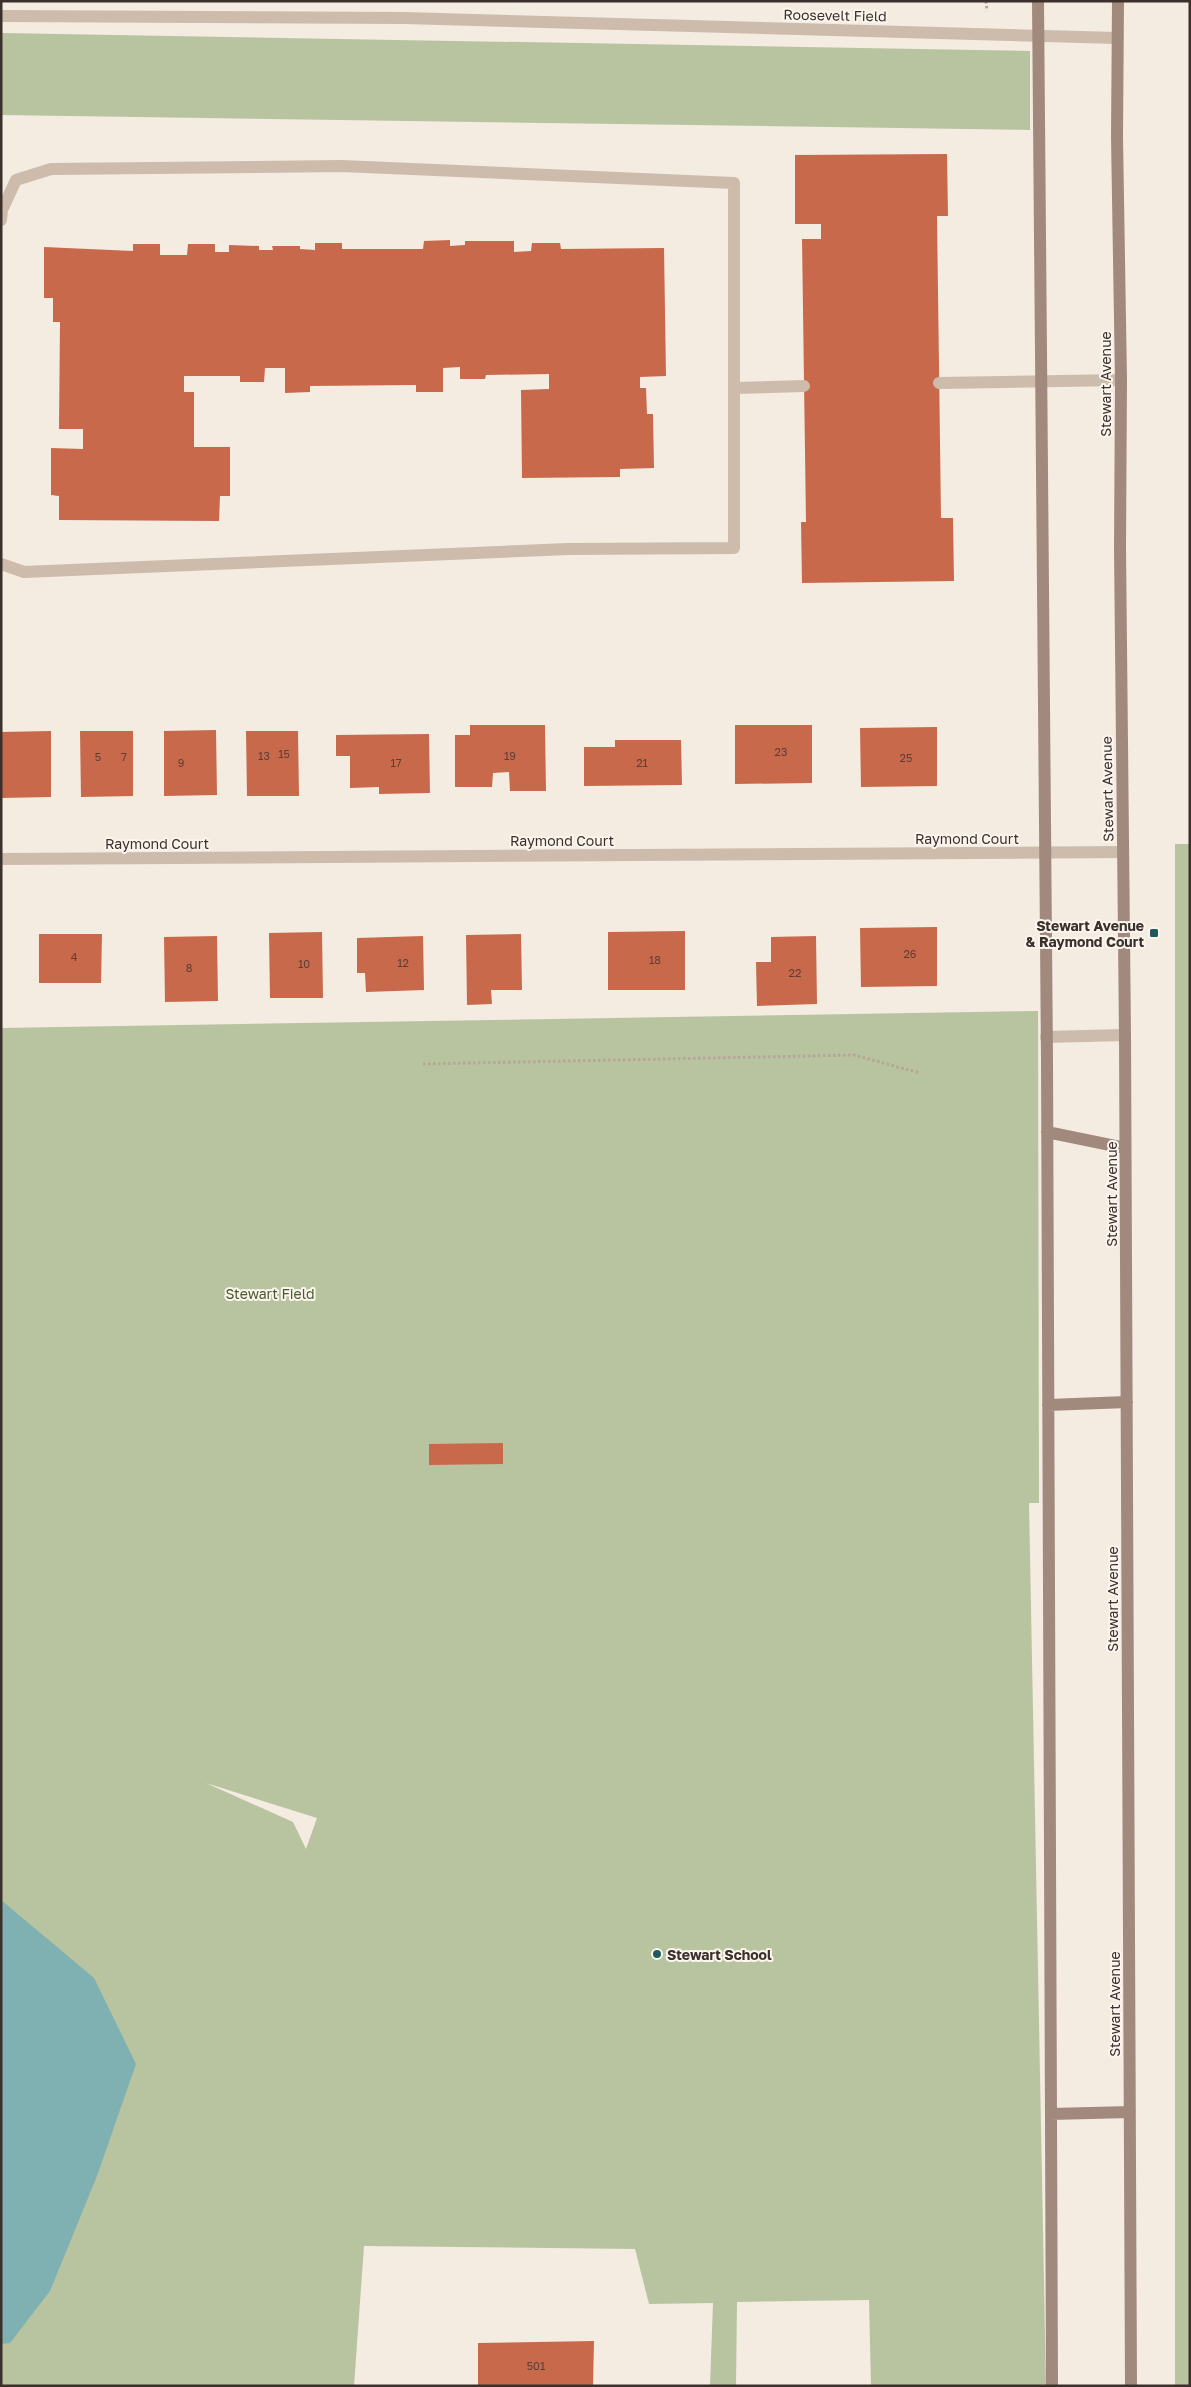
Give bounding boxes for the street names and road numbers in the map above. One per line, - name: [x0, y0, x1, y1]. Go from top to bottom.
- street label: Roosevelt Field: [783, 6, 887, 24]
- street label: Stewart Avenue: [1097, 331, 1114, 437]
- street label: Stewart Avenue: [1098, 736, 1116, 842]
- street label: Raymond Court: [915, 830, 1019, 847]
- street label: Raymond Court: [510, 832, 614, 849]
- street label: Raymond Court: [105, 835, 209, 852]
- street label: Stewart Avenue: [1103, 1141, 1120, 1247]
- street label: Stewart Avenue: [1104, 1546, 1121, 1652]
- street label: Stewart Avenue: [1106, 1951, 1123, 2057]

